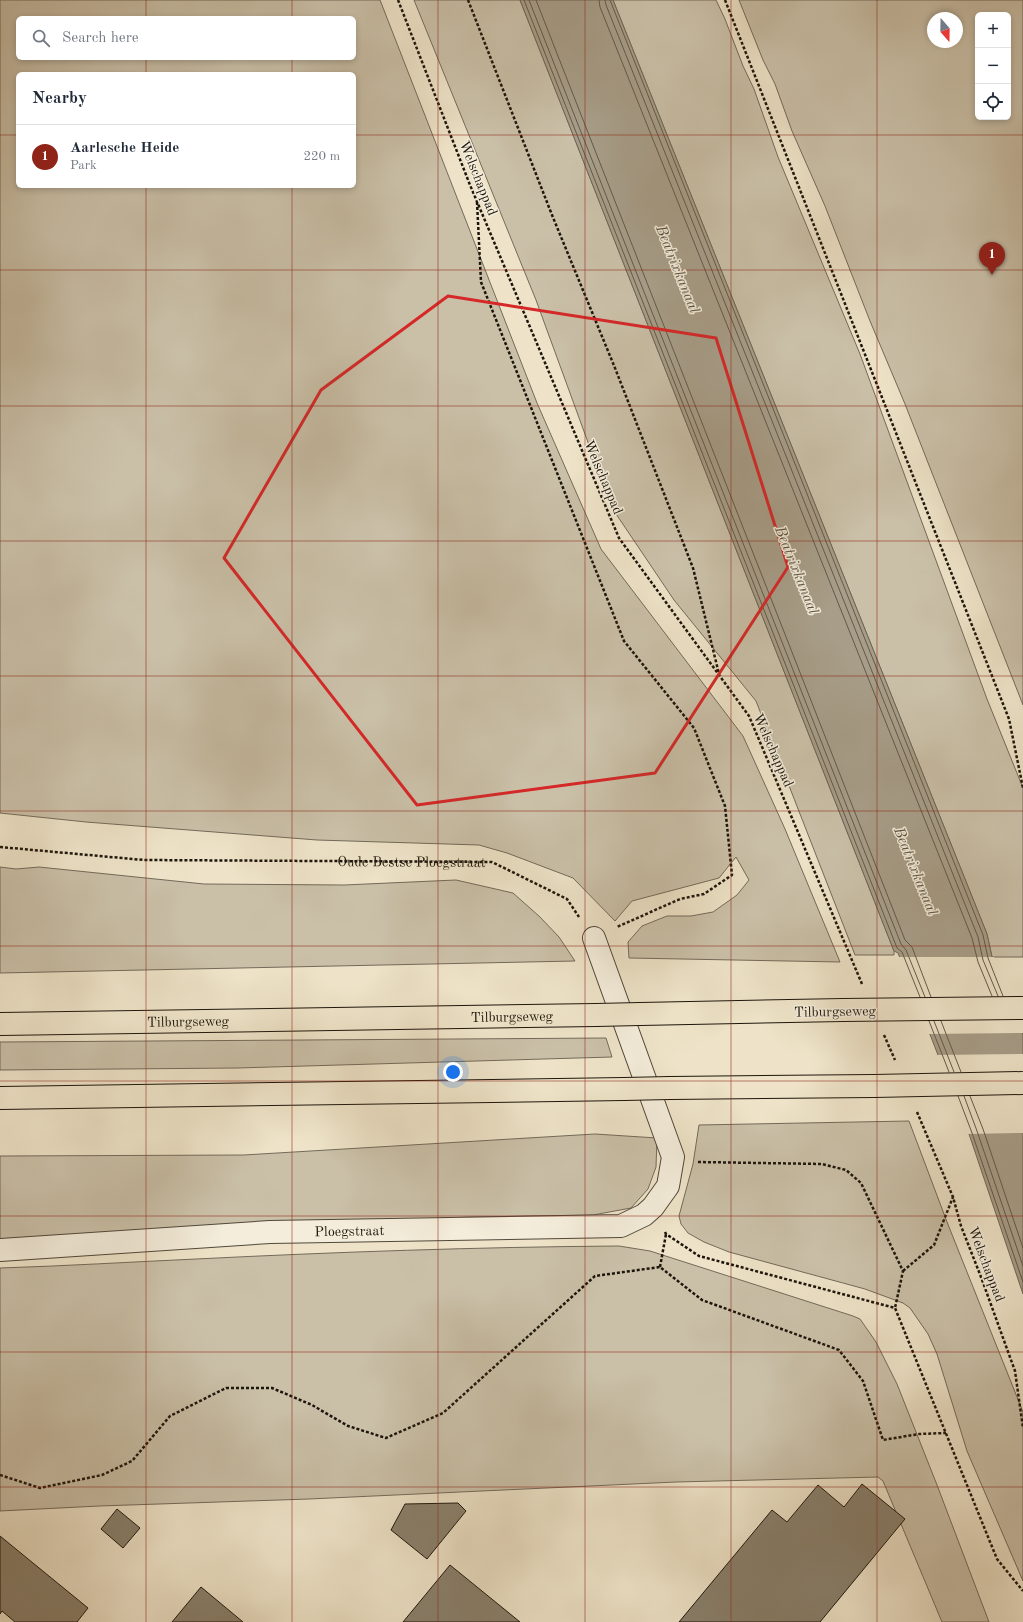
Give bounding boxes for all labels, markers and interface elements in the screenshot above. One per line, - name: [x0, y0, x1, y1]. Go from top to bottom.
- north arrow: [927, 12, 963, 48]
- map controls: [975, 12, 1011, 120]
- button: +: [975, 12, 1011, 48]
- search box: [16, 16, 356, 60]
- icon: search: [30, 27, 52, 49]
- text: Search here: [62, 31, 139, 46]
- button: −: [975, 48, 1011, 84]
- button: locate: [975, 84, 1011, 120]
- text: Nearby: [32, 90, 87, 107]
- street label: Welschappad: [457, 139, 499, 218]
- text: Aarlesche Heide: [70, 141, 179, 156]
- text: 1: [41, 150, 49, 163]
- text: 220 m: [303, 150, 340, 163]
- text: Park: [70, 159, 97, 172]
- water label: Beatrixkanaal: [652, 222, 701, 316]
- pin: 1: [979, 242, 1005, 275]
- street label: Welschappad: [581, 438, 625, 517]
- water label: Beatrixkanaal: [771, 523, 820, 617]
- street label: Welschappad: [751, 711, 796, 789]
- water label: Beatrixkanaal: [890, 824, 939, 918]
- street label: Oude Bestse Ploegstraat: [337, 855, 486, 870]
- street label: Tilburgseweg: [794, 1004, 877, 1020]
- street label: Tilburgseweg: [471, 1010, 554, 1025]
- street label: Tilburgseweg: [147, 1015, 230, 1030]
- your location: [443, 1062, 463, 1082]
- street label: Ploegstraat: [314, 1224, 384, 1239]
- street label: Welschappad: [965, 1225, 1007, 1304]

